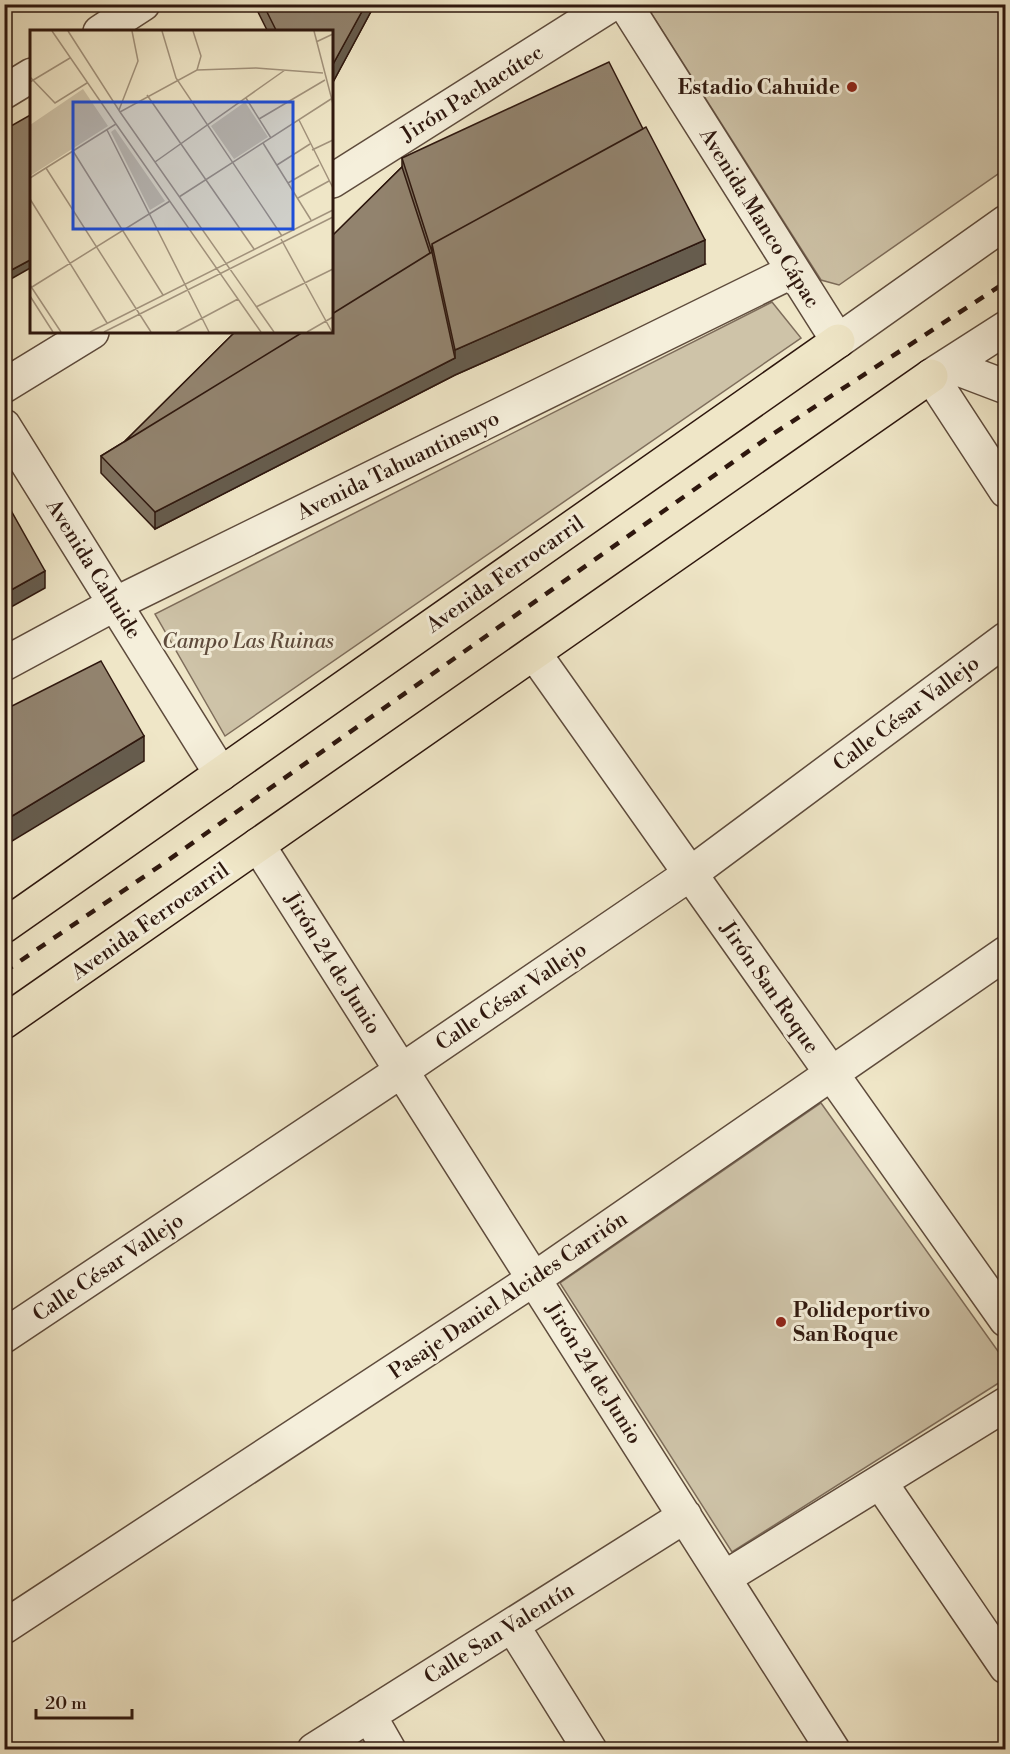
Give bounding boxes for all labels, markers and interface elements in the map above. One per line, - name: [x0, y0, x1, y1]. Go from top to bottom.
- inset map: [30, 30, 333, 333]
- street label: Jirón Pachacútec: [396, 40, 548, 148]
- place label: Estadio Cahuide: [678, 75, 840, 101]
- marker: Estadio Cahuide: [845, 80, 859, 94]
- street label: Avenida Manco Cápac: [693, 123, 825, 313]
- street label: Avenida Tahuantinsuyo: [292, 406, 504, 527]
- street label: Avenida Cahuide: [39, 494, 146, 644]
- street label: Avenida Ferrocarril: [421, 511, 590, 640]
- park label: Campo Las Ruinas: [162, 629, 334, 655]
- street label: Calle César Vallejo: [828, 650, 985, 777]
- street label: Avenida Ferrocarril: [66, 858, 235, 987]
- street label: Jirón 24 de Junio: [278, 887, 386, 1039]
- street label: Jirón San Roque: [713, 916, 824, 1059]
- street label: Calle César Vallejo: [431, 937, 592, 1057]
- street label: Pasaje Daniel Alcides Carrión: [384, 1206, 633, 1386]
- street label: Calle César Vallejo: [28, 1208, 189, 1328]
- street label: Jirón 24 de Junio: [539, 1297, 647, 1449]
- place label: Polideportivo San Roque: [793, 1298, 930, 1348]
- marker: Polideportivo San Roque: [774, 1315, 788, 1329]
- street label: Calle San Valentín: [420, 1577, 580, 1690]
- scale bar: [36, 1682, 132, 1720]
- text: 20 m: [45, 1692, 87, 1715]

